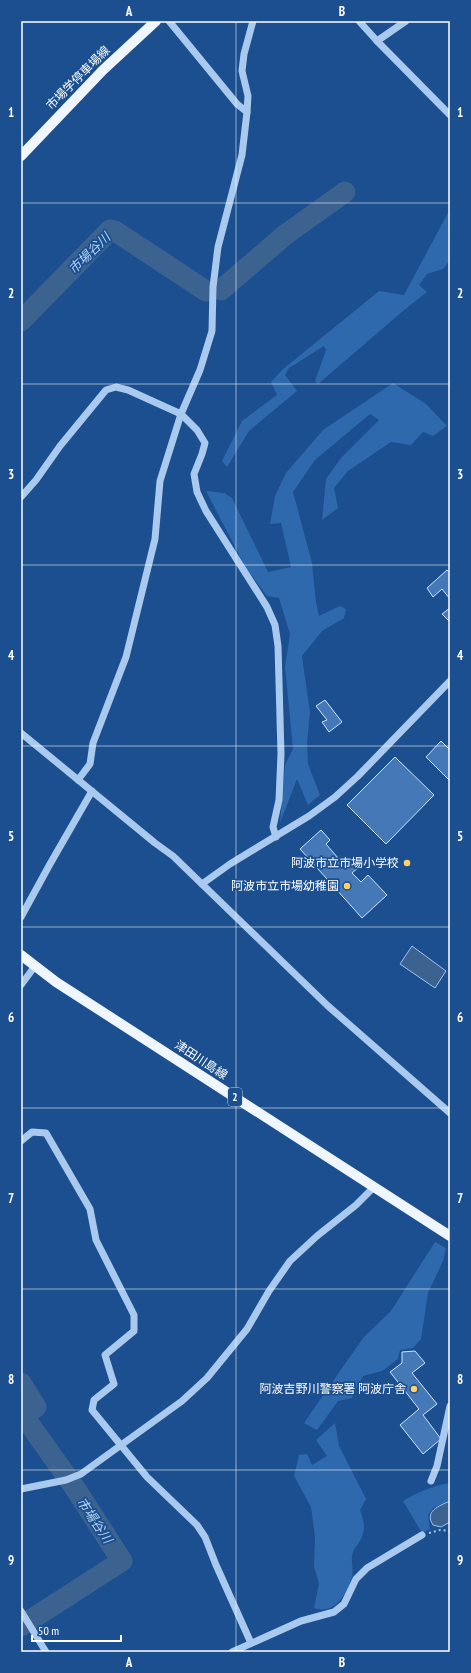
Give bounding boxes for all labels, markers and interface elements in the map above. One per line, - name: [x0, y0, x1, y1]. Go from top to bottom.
- text: A: [125, 3, 133, 20]
- text: B: [339, 3, 345, 20]
- street label: 市場学停車場線: [43, 43, 113, 113]
- text: 1: [8, 104, 14, 121]
- text: 1: [457, 104, 463, 121]
- water label: 市場谷川: [65, 228, 115, 278]
- text: 2: [8, 285, 14, 302]
- text: 2: [457, 285, 463, 302]
- text: 3: [8, 466, 14, 483]
- text: 3: [457, 466, 463, 483]
- text: 4: [8, 647, 15, 664]
- text: 4: [457, 647, 464, 664]
- text: 5: [8, 828, 14, 845]
- text: 5: [457, 828, 463, 845]
- place label: 阿波市立市場小学校: [291, 855, 399, 870]
- marker: 阿波市立市場小学校: [402, 858, 412, 868]
- place label: 阿波市立市場幼稚園: [231, 878, 339, 893]
- marker: 阿波市立市場幼稚園: [342, 881, 352, 891]
- text: 6: [8, 1009, 14, 1026]
- text: 6: [457, 1009, 463, 1026]
- street label: 津田川島線: [172, 1037, 231, 1082]
- road number: 2: [228, 1088, 242, 1106]
- text: 7: [8, 1190, 14, 1207]
- text: 7: [457, 1190, 463, 1207]
- text: 8: [8, 1371, 14, 1388]
- text: 8: [457, 1371, 463, 1388]
- place label: 阿波吉野川警察署 阿波庁舎: [259, 1381, 406, 1396]
- marker: 阿波吉野川警察署 阿波庁舎: [409, 1384, 419, 1394]
- water label: 市場谷川: [73, 1494, 117, 1548]
- text: 9: [8, 1552, 14, 1569]
- text: 9: [457, 1552, 463, 1569]
- scale bar: [32, 1617, 121, 1643]
- text: 50 m: [38, 1623, 59, 1638]
- text: A: [125, 1654, 133, 1671]
- text: B: [339, 1654, 345, 1671]

